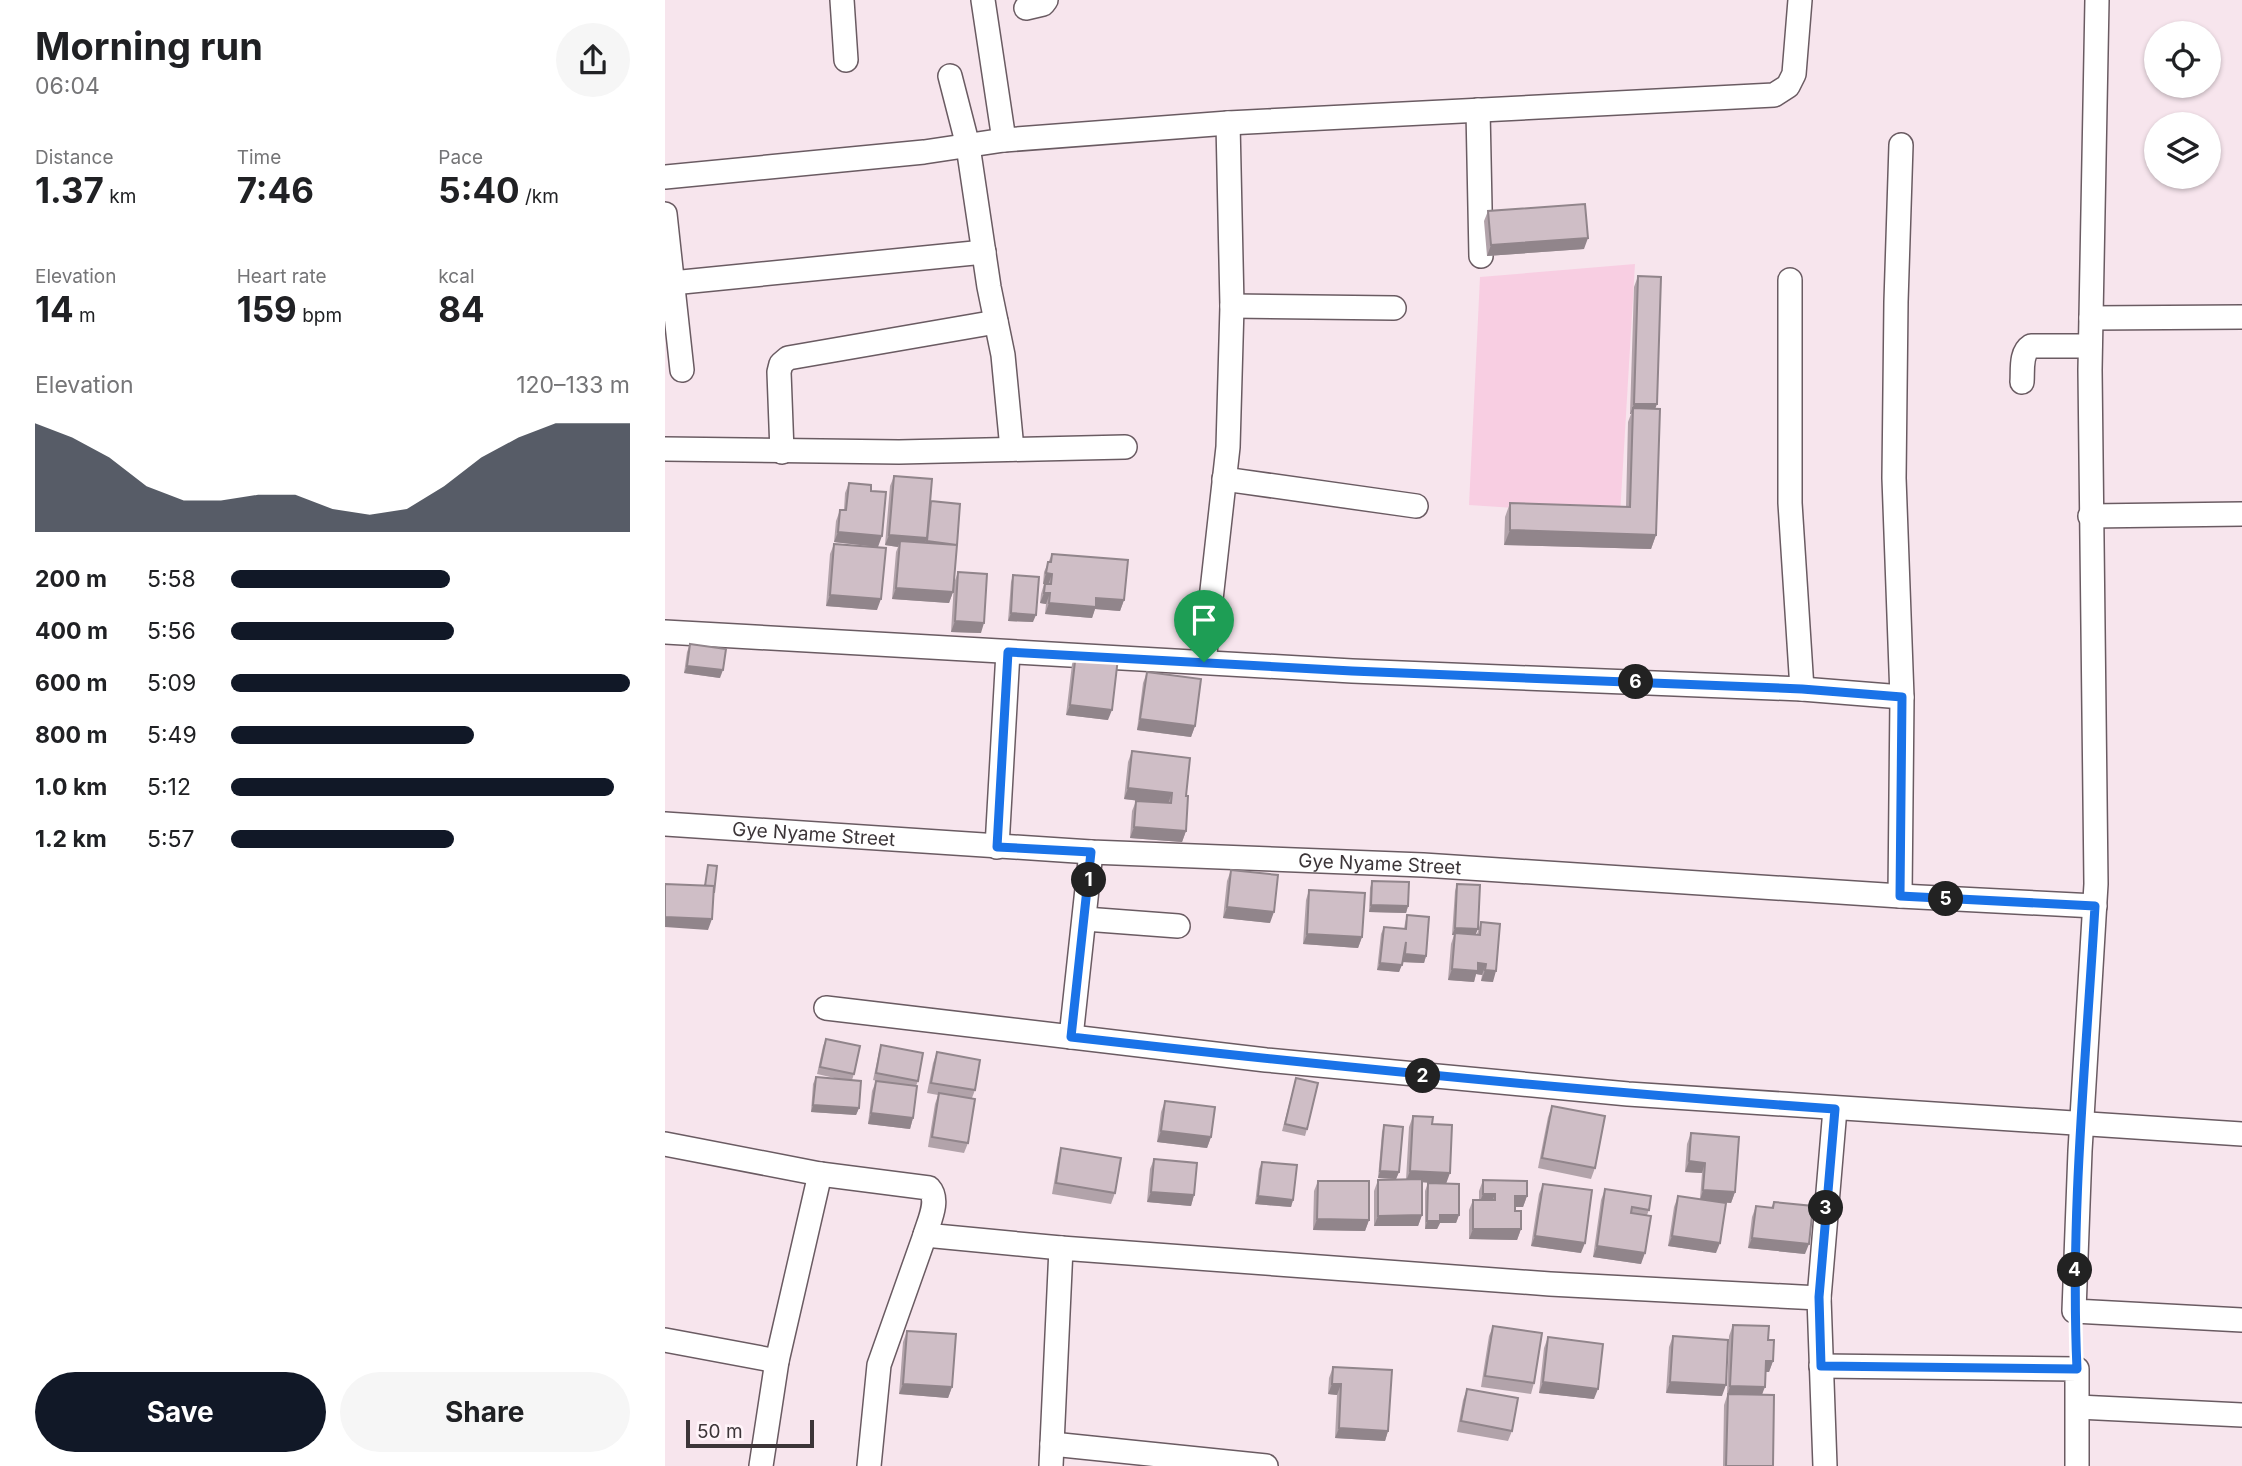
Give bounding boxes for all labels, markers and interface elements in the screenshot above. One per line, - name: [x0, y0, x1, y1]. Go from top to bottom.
- map controls: [2144, 21, 2221, 189]
- button: locate: [2144, 21, 2221, 98]
- text: Morning run: [35, 23, 263, 69]
- button: share: [556, 23, 630, 97]
- text: 06:04: [35, 72, 100, 100]
- button: layers: [2144, 112, 2221, 189]
- text: Distance: [35, 146, 113, 169]
- text: Time: [237, 146, 281, 169]
- text: Pace: [438, 146, 483, 169]
- text: 1.37: [35, 169, 104, 211]
- text: 7:46: [237, 169, 314, 211]
- text: 5:40: [438, 169, 520, 211]
- text: km: [104, 185, 136, 208]
- text: /km: [520, 185, 559, 208]
- text: Elevation: [35, 265, 116, 288]
- text: Heart rate: [237, 265, 327, 288]
- text: kcal: [438, 265, 475, 288]
- text: 14: [35, 288, 74, 330]
- text: 159: [237, 288, 297, 330]
- text: 84: [438, 288, 485, 330]
- text: m: [74, 304, 96, 327]
- text: bpm: [297, 304, 342, 327]
- text: Elevation: [35, 371, 134, 399]
- text: 120–133 m: [516, 371, 630, 399]
- text: 200 m: [35, 565, 107, 593]
- text: 5:58: [147, 565, 196, 593]
- pin: [1174, 590, 1234, 662]
- icon: arrive: [1185, 601, 1223, 639]
- text: 400 m: [35, 617, 108, 645]
- text: 5:56: [147, 617, 196, 645]
- pin: 6: [1619, 664, 1653, 700]
- text: 600 m: [35, 669, 107, 697]
- text: 5:09: [147, 669, 196, 697]
- text: 6: [1629, 670, 1642, 693]
- text: 800 m: [35, 721, 107, 749]
- text: 5:49: [147, 721, 197, 749]
- text: 1.0 km: [35, 773, 107, 801]
- text: 5:12: [147, 773, 191, 801]
- street label: Gye Nyame Street: [731, 817, 896, 851]
- text: 1.2 km: [35, 825, 107, 853]
- text: 5:57: [147, 825, 195, 853]
- street label: Gye Nyame Street: [1298, 849, 1462, 879]
- pin: 1: [1071, 862, 1107, 898]
- text: 1: [1084, 868, 1093, 891]
- pin: 5: [1929, 881, 1963, 916]
- text: 5: [1939, 887, 1952, 910]
- pin: 2: [1405, 1058, 1441, 1094]
- text: 2: [1417, 1064, 1428, 1087]
- pin: 3: [1809, 1190, 1843, 1226]
- text: 3: [1819, 1196, 1832, 1219]
- pin: 4: [2057, 1252, 2093, 1288]
- text: 4: [2068, 1258, 2081, 1281]
- button: Save: [35, 1372, 326, 1452]
- button: Share: [340, 1372, 630, 1452]
- scale bar: [686, 1417, 814, 1449]
- text: 50 m: [697, 1420, 743, 1443]

